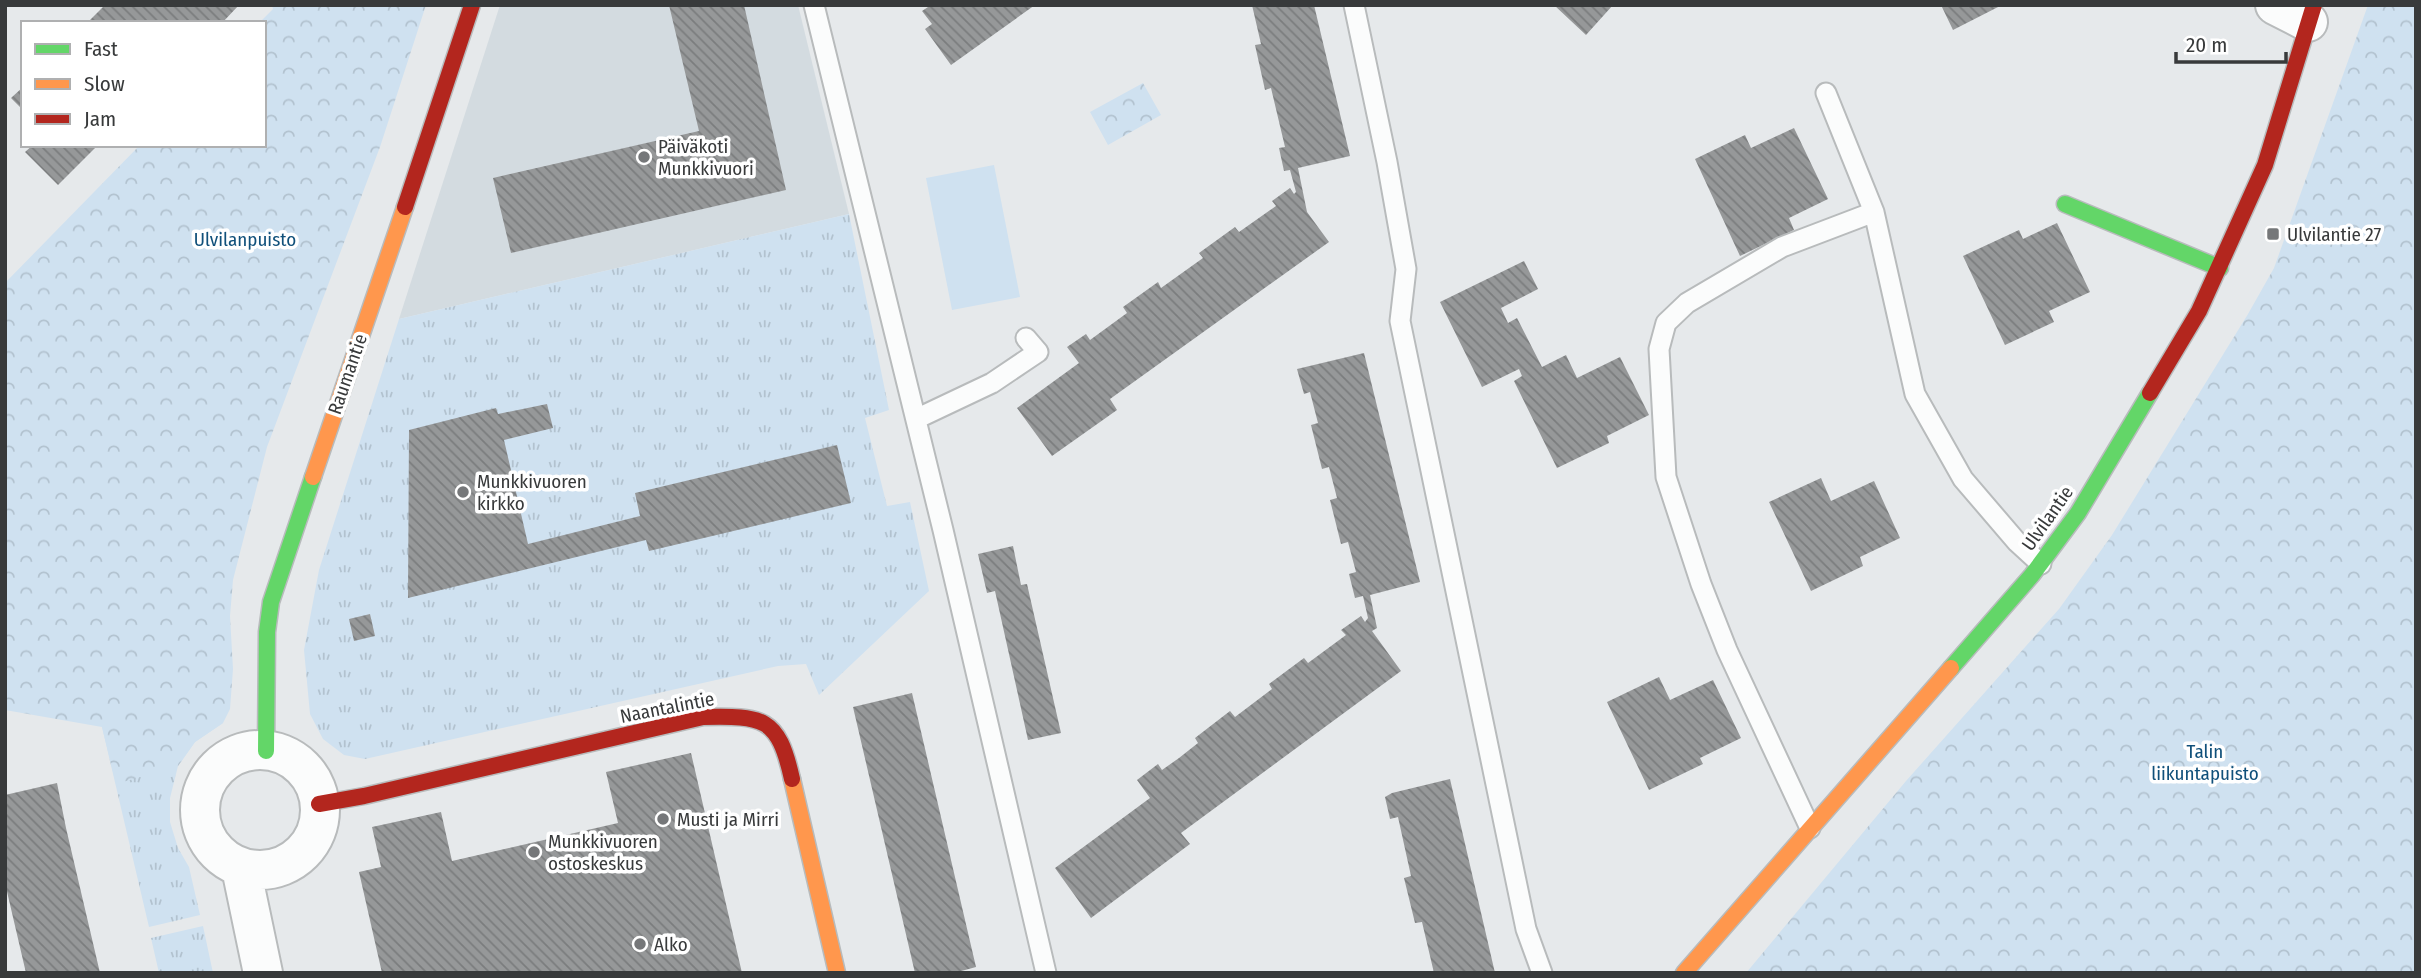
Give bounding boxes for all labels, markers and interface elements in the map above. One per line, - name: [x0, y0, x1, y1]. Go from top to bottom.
- legend: [21, 21, 266, 147]
- scale bar: [2176, 21, 2286, 65]
- text: 20 m: [2186, 32, 2227, 58]
- text: Fast: [84, 36, 118, 62]
- text: Slow: [84, 71, 125, 97]
- text: Jam: [84, 106, 116, 132]
- place label: Päiväkoti Munkkivuori: [658, 135, 754, 180]
- marker: Päiväkoti Munkkivuori: [636, 149, 652, 165]
- place label: Ulvilantie 27: [2287, 223, 2382, 246]
- marker: Ulvilantie 27: [2265, 226, 2281, 242]
- park label: Ulvilanpuisto: [194, 228, 296, 251]
- street label: Raumantie: [323, 331, 372, 417]
- place label: Munkkivuoren kirkko: [477, 470, 587, 515]
- street label: Ulvilantie: [2017, 481, 2078, 555]
- marker: Munkkivuoren kirkko: [455, 484, 471, 500]
- street label: Naantalintie: [618, 687, 716, 728]
- park label: Talin liikuntapuisto: [2151, 740, 2259, 785]
- place label: Musti ja Mirri: [677, 808, 779, 831]
- marker: Musti ja Mirri: [655, 811, 671, 827]
- place label: Munkkivuoren ostoskeskus: [548, 830, 658, 875]
- marker: Munkkivuoren ostoskeskus: [526, 844, 542, 860]
- place label: Alko: [654, 933, 688, 956]
- marker: Alko: [632, 936, 648, 952]

